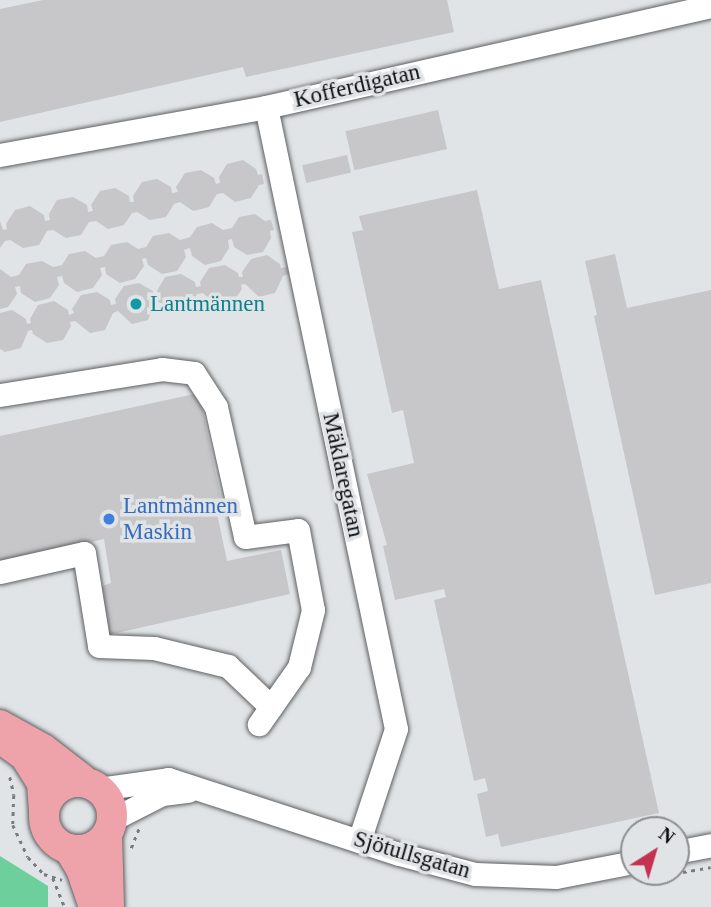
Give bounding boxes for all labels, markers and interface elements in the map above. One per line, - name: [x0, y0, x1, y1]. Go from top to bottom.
- street label: Kofferdigatan: [291, 58, 423, 114]
- place label: Lantmännen: [150, 290, 265, 318]
- marker: Lantmännen: [128, 296, 144, 312]
- street label: Mäklaregatan: [316, 410, 370, 540]
- place label: Lantmännen Maskin: [123, 492, 238, 546]
- marker: Lantmännen Maskin: [101, 511, 117, 527]
- north arrow: [620, 816, 690, 886]
- text: N: [655, 823, 679, 848]
- street label: Sjötullsgatan: [350, 825, 474, 885]

